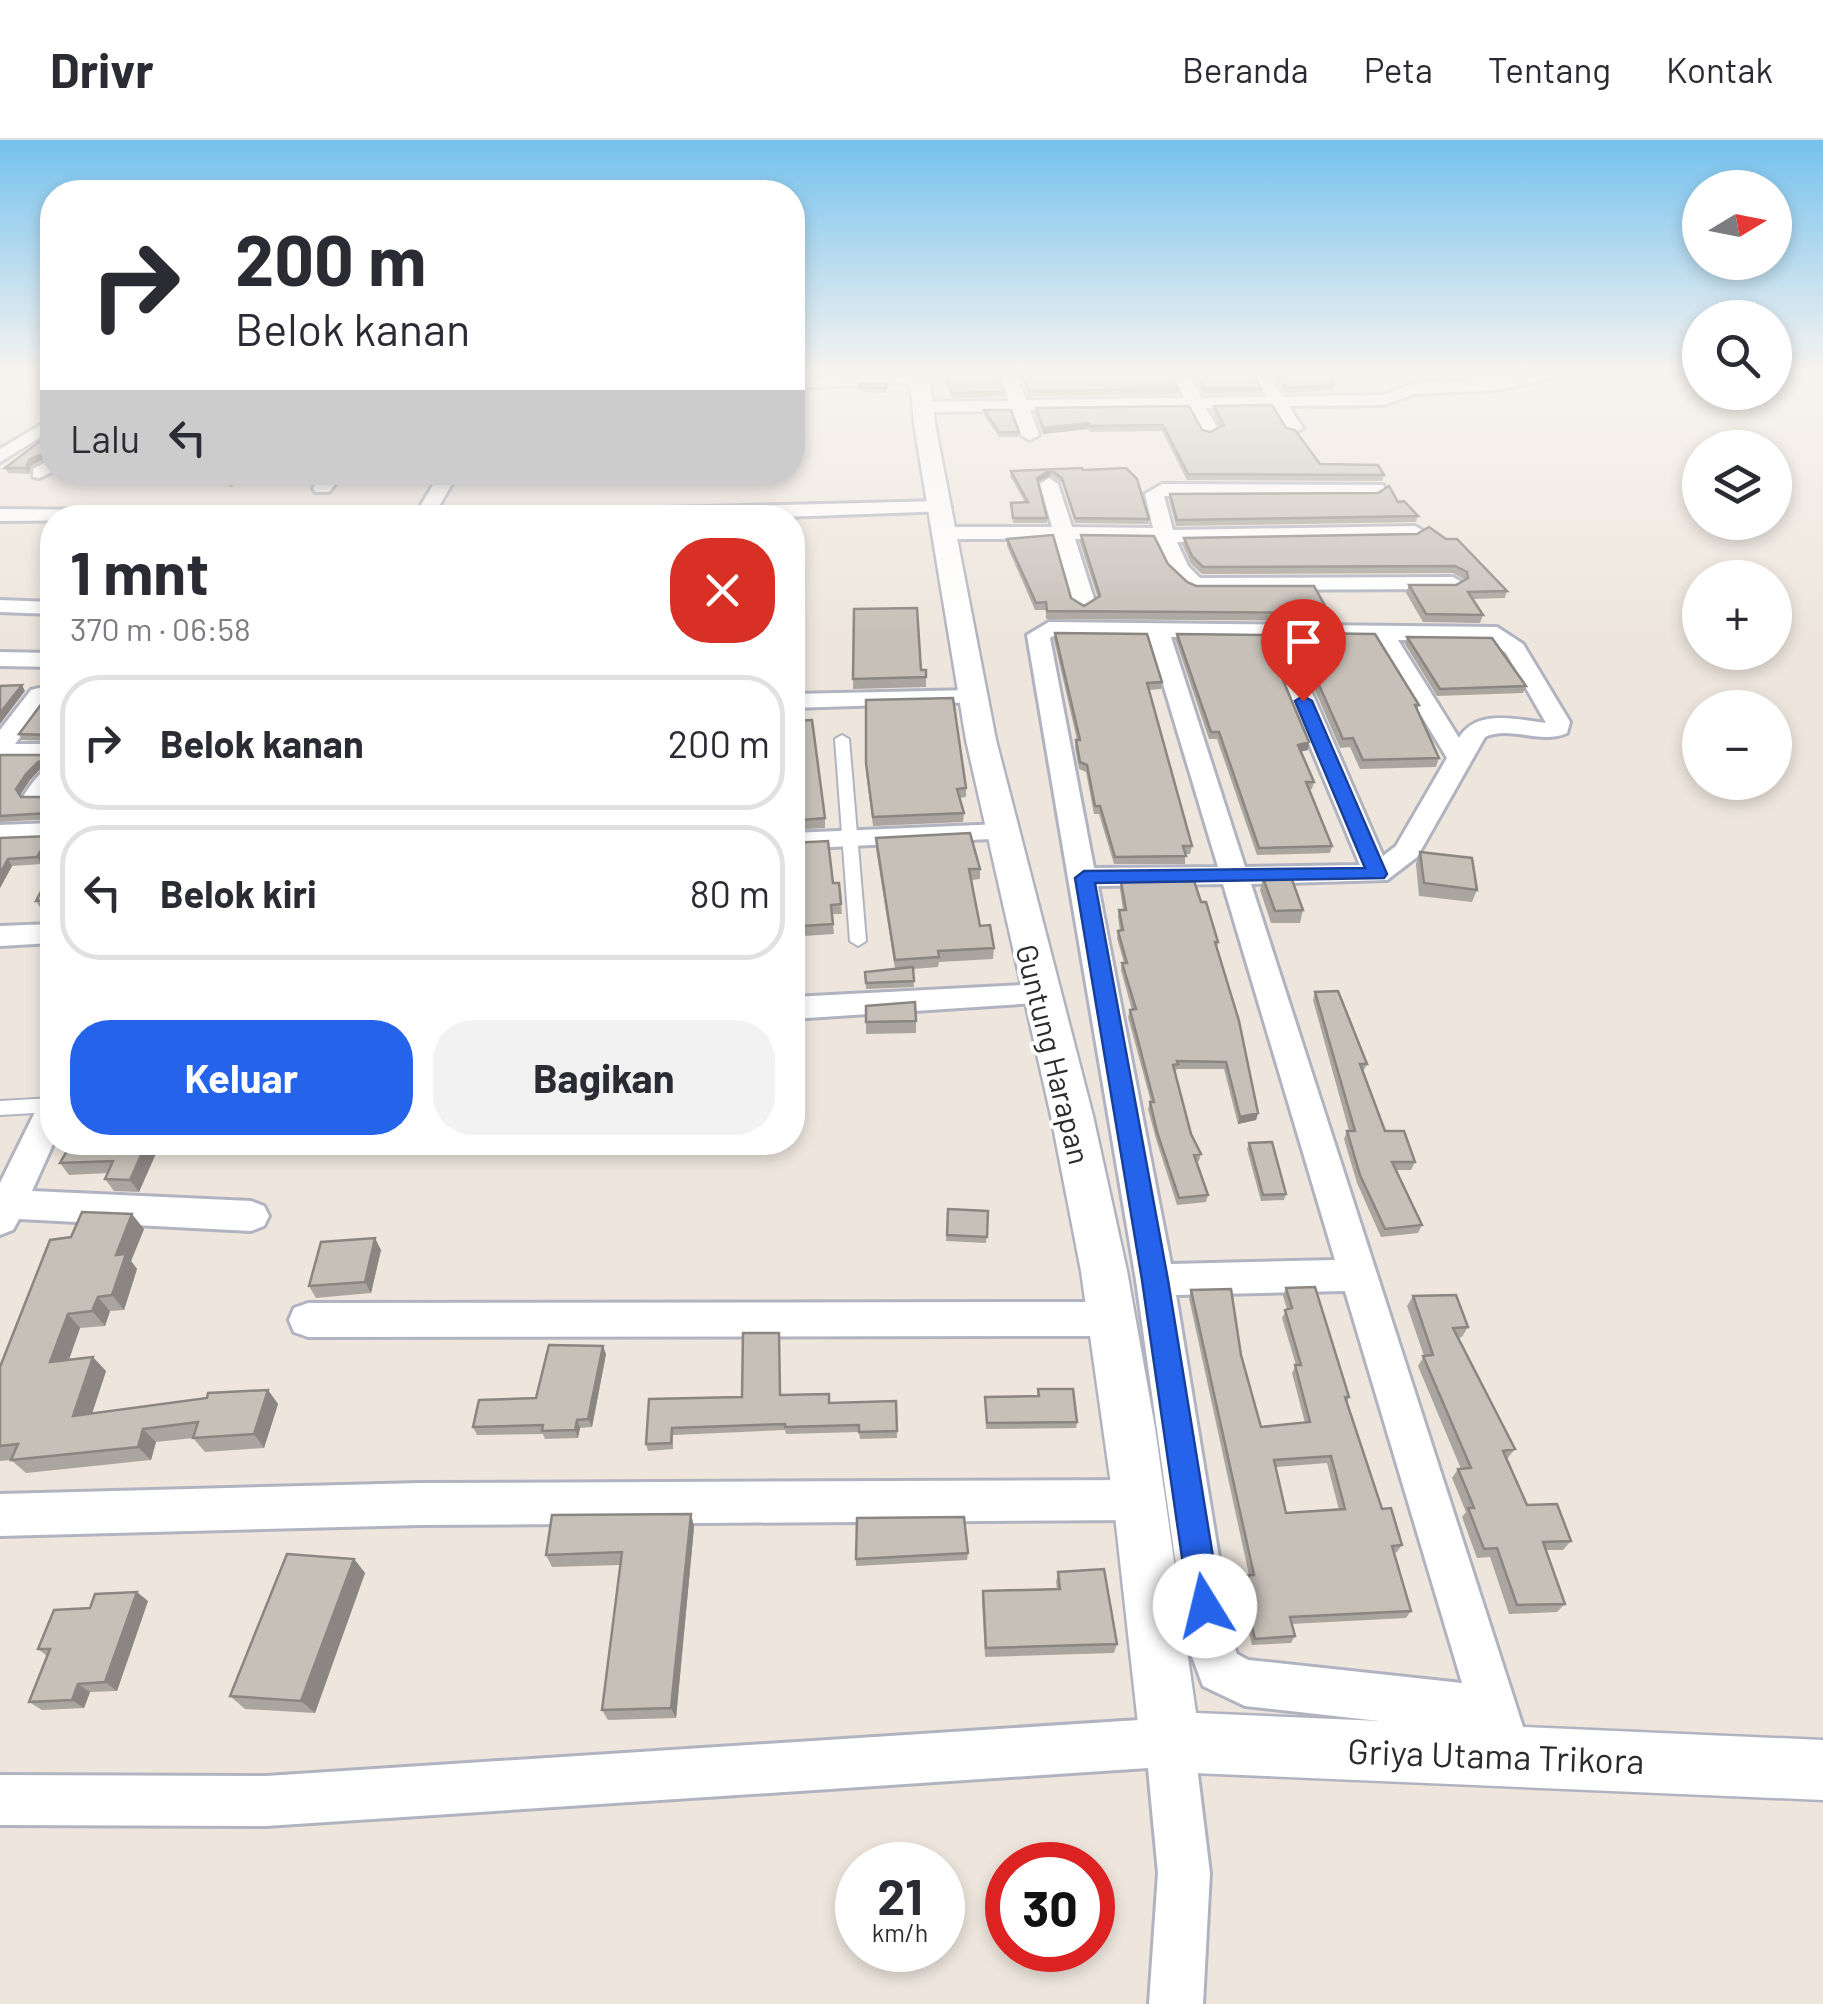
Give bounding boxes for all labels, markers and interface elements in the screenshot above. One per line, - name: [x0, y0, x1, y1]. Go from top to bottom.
- text: Drivr: [50, 40, 154, 98]
- text: Beranda: [1182, 48, 1309, 90]
- text: Peta: [1364, 48, 1433, 90]
- text: Tentang: [1488, 48, 1611, 90]
- text: Kontak: [1666, 48, 1773, 90]
- north arrow: [1682, 170, 1792, 280]
- map controls: [1682, 170, 1792, 800]
- text: 200 m: [235, 216, 426, 300]
- icon: right: [70, 220, 200, 350]
- button: search: [1682, 300, 1792, 410]
- text: Belok kanan: [235, 301, 470, 355]
- icon: left: [160, 410, 215, 465]
- text: Lalu: [70, 415, 140, 461]
- button: layers: [1682, 430, 1792, 540]
- text: 1 mnt: [70, 535, 209, 607]
- button: close: [670, 538, 775, 643]
- button: +: [1682, 560, 1792, 670]
- pin: [1261, 599, 1346, 702]
- text: 370 m · 06:58: [70, 609, 251, 647]
- icon: arrive: [1276, 614, 1331, 669]
- button: −: [1682, 690, 1792, 800]
- icon: right: [75, 715, 130, 770]
- text: Belok kanan: [160, 720, 364, 766]
- text: 200 m: [668, 720, 770, 766]
- icon: left: [75, 865, 130, 920]
- text: Belok kiri: [160, 870, 317, 916]
- text: 80 m: [690, 870, 770, 916]
- street label: Guntung Harapan: [1009, 940, 1099, 1168]
- button: Keluar: [70, 1020, 413, 1135]
- button: Bagikan: [433, 1020, 775, 1135]
- position arrow: [1153, 1554, 1257, 1658]
- street label: Griya Utama Trikora: [1347, 1729, 1645, 1781]
- speed limit sign: 30: [985, 1842, 1115, 1972]
- text: 21: [877, 1865, 923, 1925]
- text: km/h: [872, 1917, 928, 1947]

